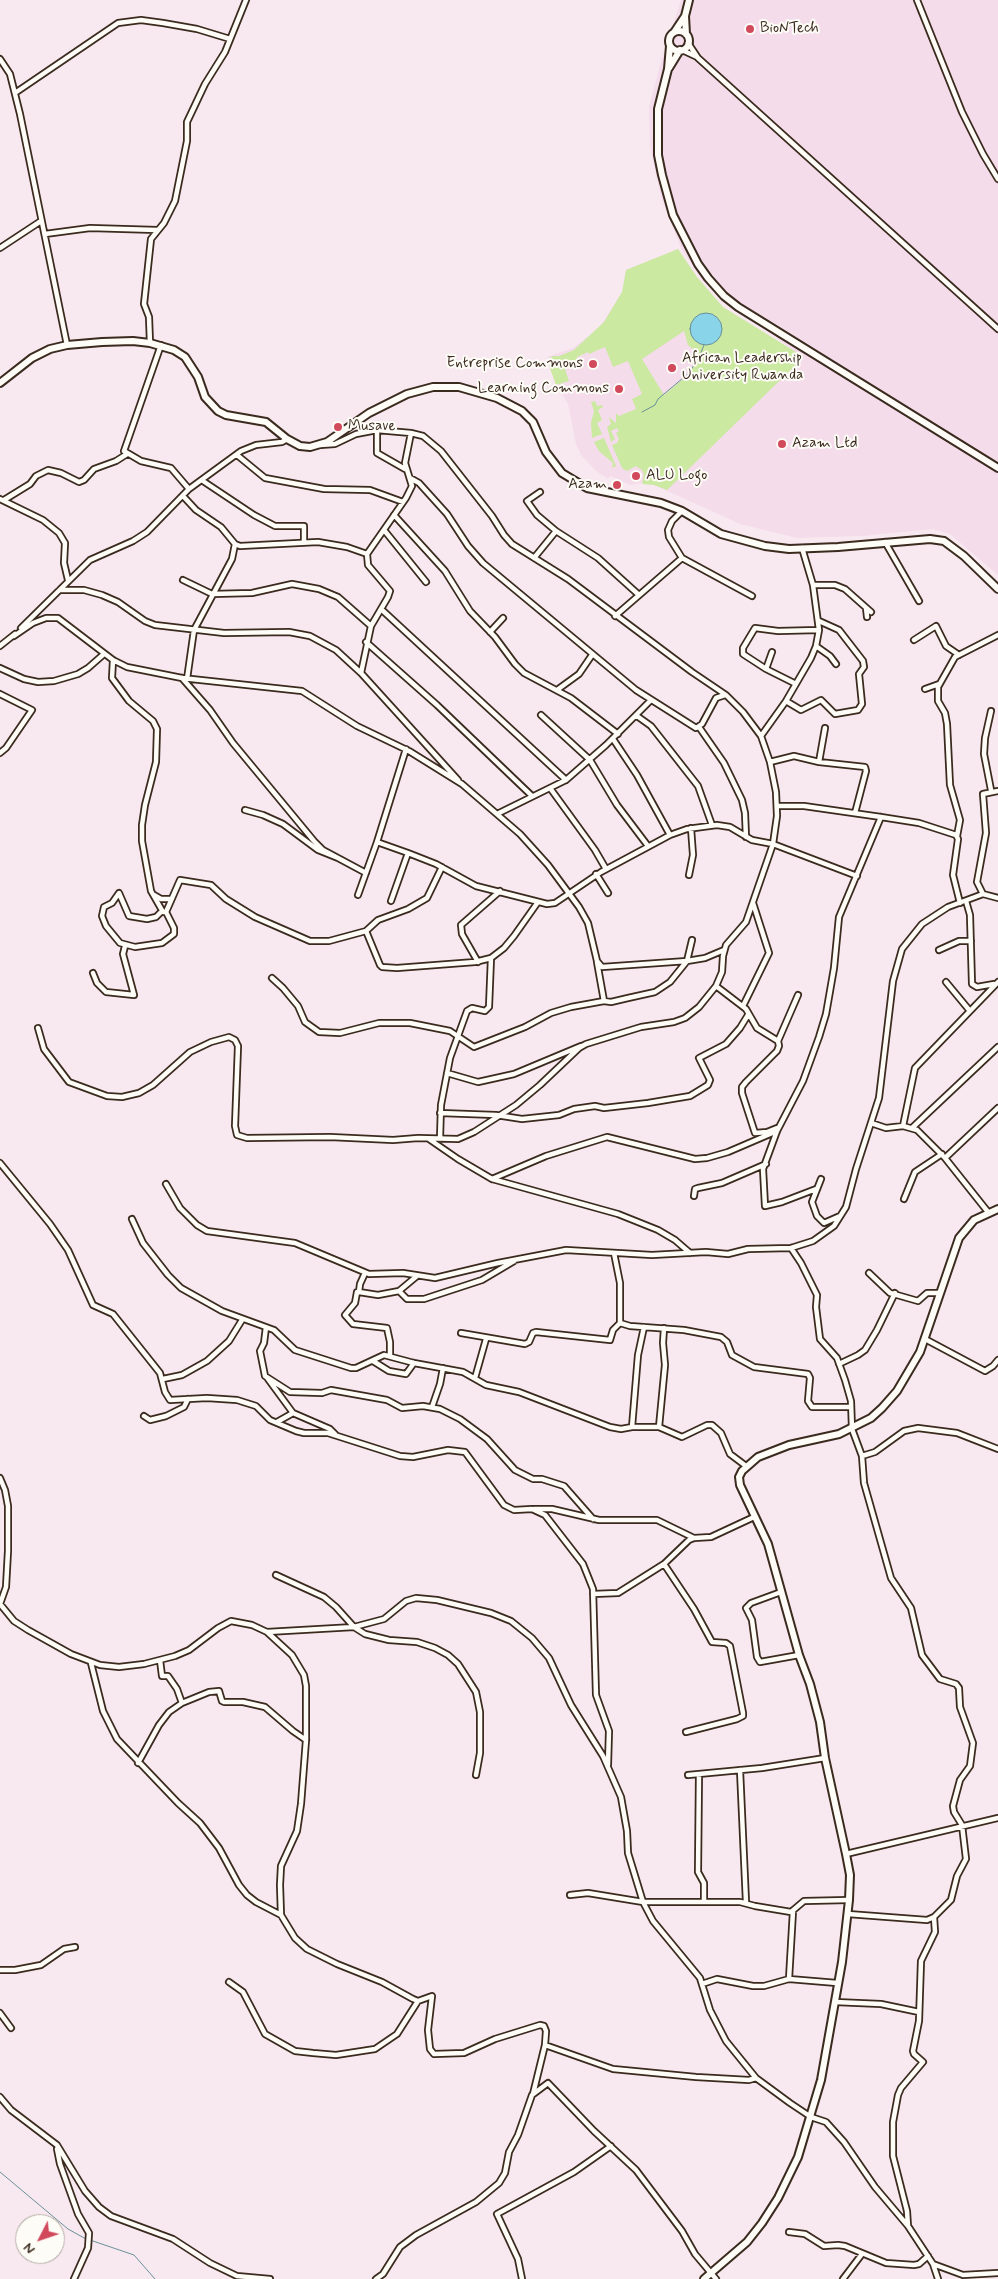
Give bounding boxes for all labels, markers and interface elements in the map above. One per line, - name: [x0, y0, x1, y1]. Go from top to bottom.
- place label: BioNTech: [760, 20, 819, 38]
- marker: BioNTech: [744, 23, 756, 35]
- place label: African Leadership University Rwanda: [682, 350, 803, 385]
- place label: Entreprise Commons: [447, 355, 583, 373]
- marker: Entreprise Commons: [587, 358, 599, 370]
- marker: African Leadership University Rwanda: [666, 362, 678, 374]
- place label: Learning Commons: [478, 380, 609, 398]
- marker: Learning Commons: [613, 383, 625, 395]
- place label: Musave: [348, 418, 396, 436]
- marker: Musave: [332, 421, 344, 433]
- place label: Azam Ltd: [792, 435, 858, 453]
- marker: Azam Ltd: [776, 438, 788, 450]
- place label: ALU Logo: [646, 467, 707, 485]
- marker: ALU Logo: [630, 470, 642, 482]
- place label: Azam: [568, 476, 607, 494]
- marker: Azam: [611, 479, 623, 491]
- north arrow: [15, 2214, 65, 2264]
- text: N: [20, 2239, 39, 2258]

